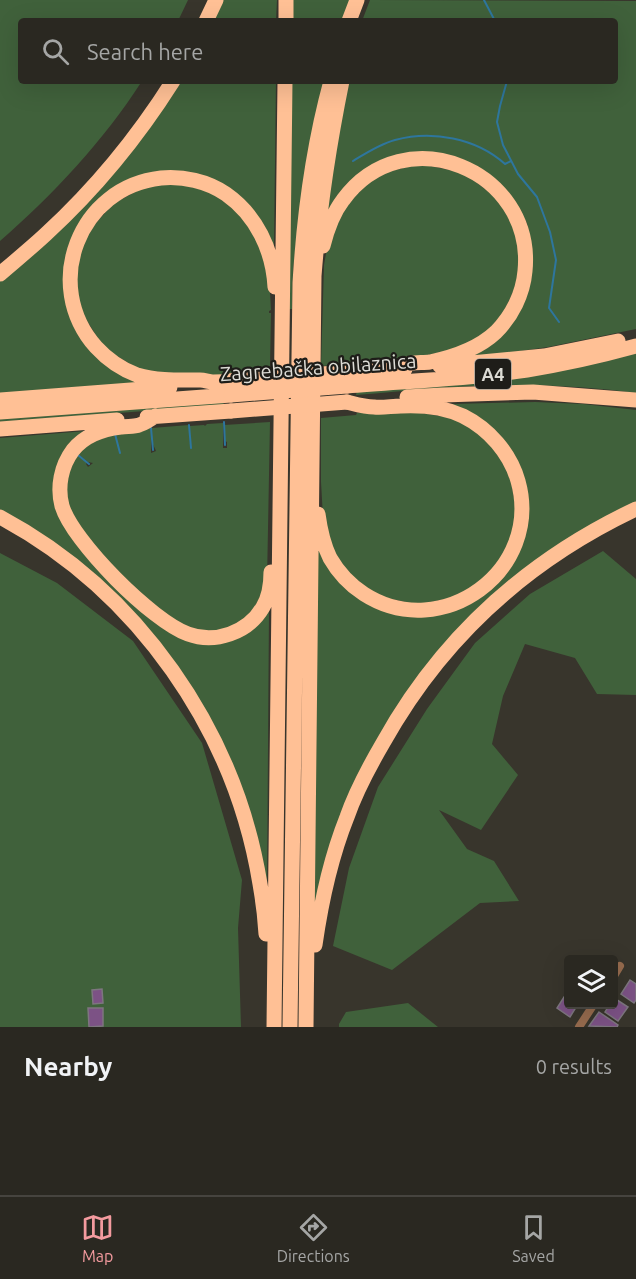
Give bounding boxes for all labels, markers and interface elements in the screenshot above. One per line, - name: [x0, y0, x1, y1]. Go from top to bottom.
- search box: [18, 18, 618, 84]
- icon: search: [39, 35, 72, 68]
- text: Search here: [87, 39, 203, 64]
- street label: Zagrebačka obilaznica: [219, 349, 417, 385]
- road number: A4: [475, 359, 511, 389]
- map controls: [564, 955, 618, 1009]
- button: layers: [564, 955, 618, 1009]
- text: Nearby: [24, 1052, 112, 1081]
- text: 0 results: [536, 1055, 612, 1078]
- tab: Map: [81, 1211, 114, 1265]
- tab: Directions: [277, 1211, 350, 1265]
- tab: Saved: [512, 1211, 555, 1265]

